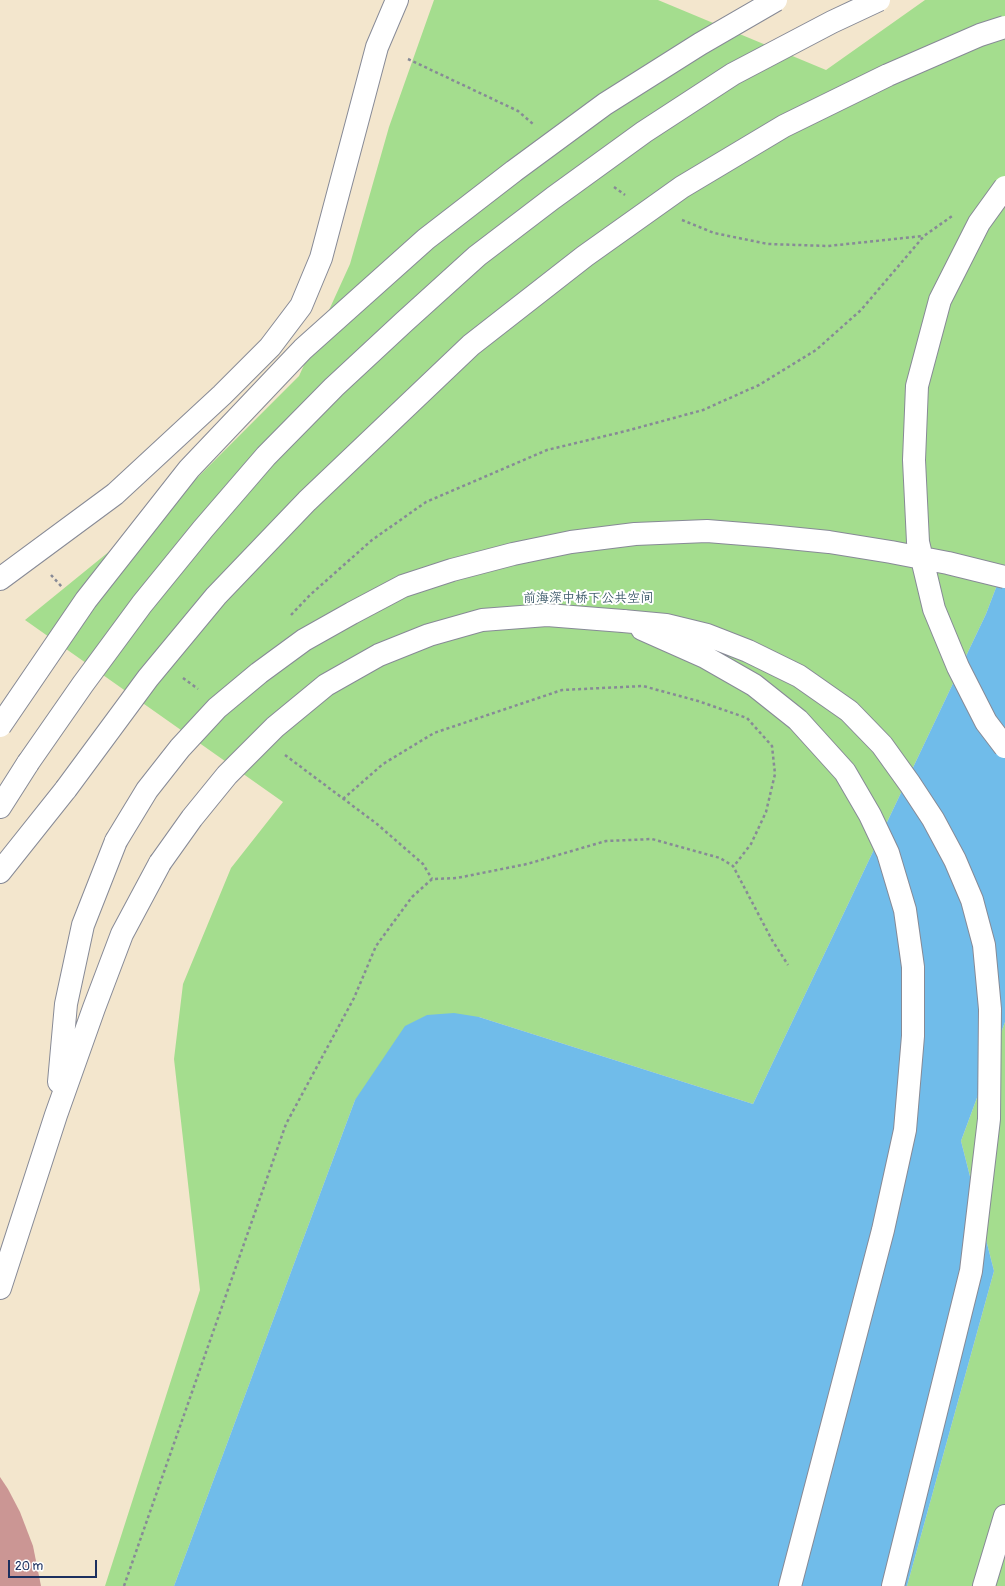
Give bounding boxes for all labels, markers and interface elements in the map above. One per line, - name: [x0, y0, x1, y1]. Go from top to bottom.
- park label: 前海深中桥下公共空间: [523, 591, 653, 607]
- scale bar: [10, 1552, 99, 1578]
- text: 20 m: [15, 1559, 43, 1574]

